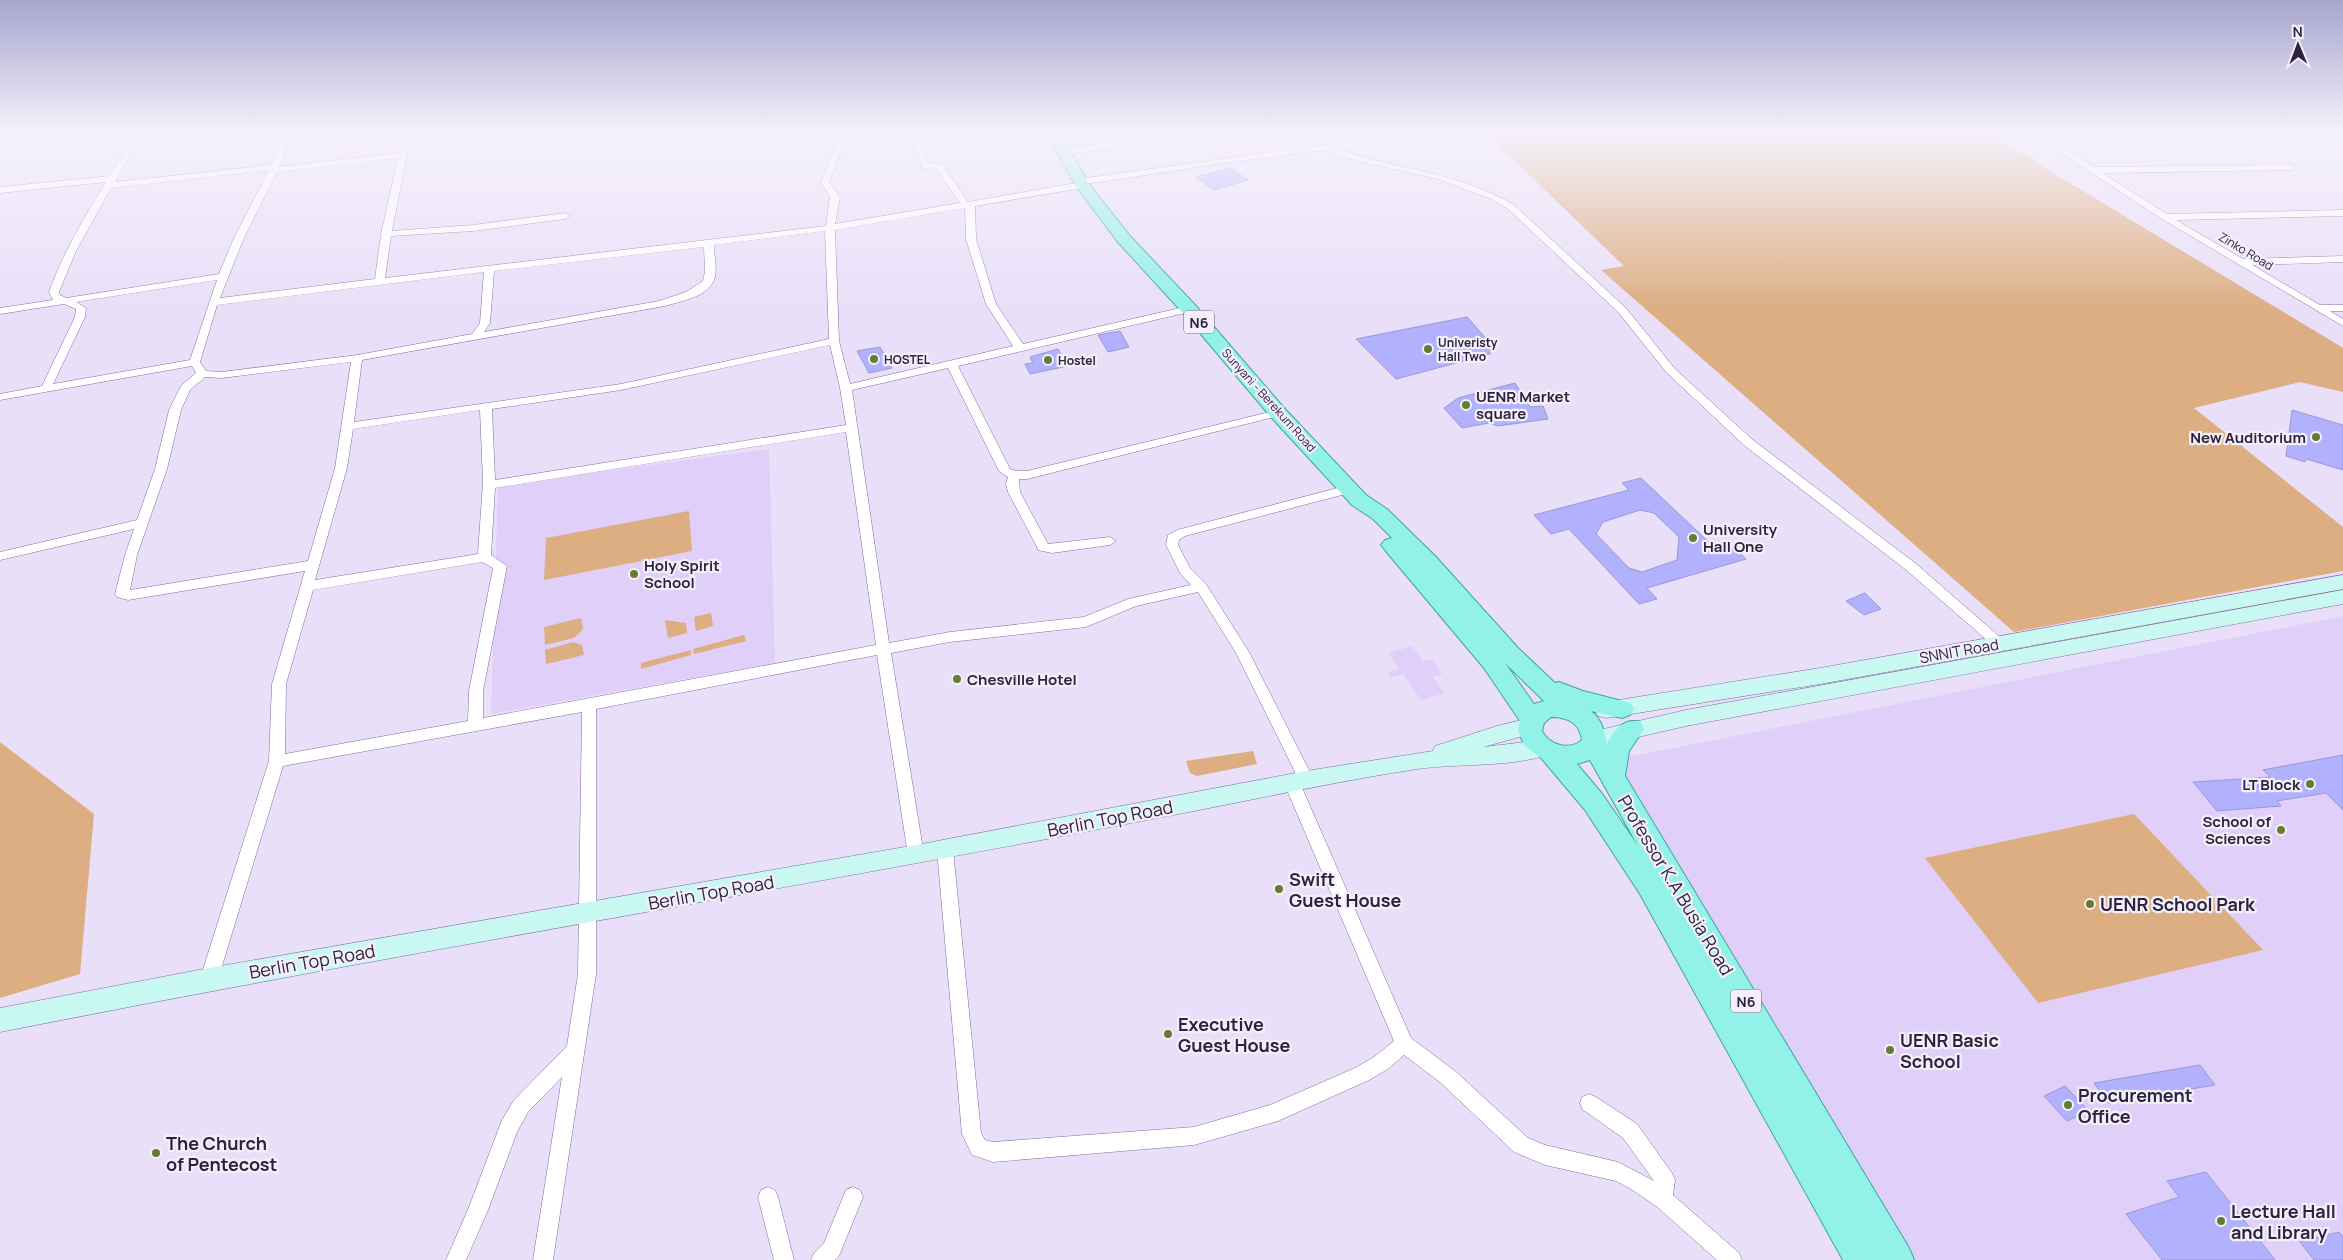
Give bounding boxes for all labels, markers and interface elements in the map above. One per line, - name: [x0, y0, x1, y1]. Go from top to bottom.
- north arrow: [2273, 20, 2323, 70]
- text: N: [2293, 22, 2303, 41]
- street label: Zinko Road: [2215, 228, 2277, 274]
- road number: N6: [1184, 311, 1214, 334]
- place label: Univeristy Hall Two: [1438, 334, 1498, 365]
- marker: Univeristy Hall Two: [1422, 343, 1434, 355]
- street label: Sunyani - Berekum Road: [1218, 345, 1320, 455]
- place label: HOSTEL: [884, 351, 931, 368]
- place label: Hostel: [1058, 352, 1096, 369]
- marker: HOSTEL: [868, 353, 880, 365]
- marker: Hostel: [1042, 354, 1054, 366]
- place label: UENR Market square: [1476, 386, 1570, 424]
- marker: UENR Market square: [1460, 399, 1472, 411]
- place label: New Auditorium: [2190, 427, 2306, 448]
- marker: New Auditorium: [2310, 431, 2322, 443]
- place label: University Hall One: [1703, 519, 1778, 557]
- marker: University Hall One: [1687, 532, 1699, 544]
- place label: Holy Spirit School: [644, 555, 720, 593]
- marker: Holy Spirit School: [628, 568, 640, 580]
- street label: SNNIT Road: [1918, 634, 2000, 668]
- place label: Chesville Hotel: [967, 669, 1077, 690]
- marker: Chesville Hotel: [951, 673, 963, 685]
- place label: LT Block: [2242, 774, 2301, 795]
- marker: LT Block: [2304, 778, 2316, 790]
- street label: Professor K.A Busia Road: [1613, 791, 1739, 979]
- street label: Berlin Top Road: [1045, 794, 1175, 842]
- place label: School of Sciences: [2202, 811, 2271, 849]
- marker: School of Sciences: [2275, 824, 2287, 836]
- place label: Swift Guest House: [1289, 867, 1402, 912]
- street label: Berlin Top Road: [646, 869, 776, 915]
- marker: Swift Guest House: [1273, 883, 1285, 895]
- place label: UENR School Park: [2100, 892, 2256, 916]
- marker: UENR School Park: [2084, 898, 2096, 910]
- street label: Berlin Top Road: [247, 938, 377, 984]
- road number: N6: [1731, 989, 1761, 1012]
- place label: Executive Guest House: [1178, 1012, 1291, 1057]
- marker: Executive Guest House: [1162, 1028, 1174, 1040]
- place label: UENR Basic School: [1900, 1028, 1999, 1073]
- marker: UENR Basic School: [1884, 1044, 1896, 1056]
- place label: Procurement Office: [2078, 1083, 2192, 1128]
- marker: Procurement Office: [2062, 1099, 2074, 1111]
- place label: The Church of Pentecost: [166, 1131, 277, 1176]
- marker: The Church of Pentecost: [150, 1147, 162, 1159]
- place label: Lecture Hall and Library: [2231, 1199, 2336, 1244]
- marker: Lecture Hall and Library: [2215, 1215, 2227, 1227]

